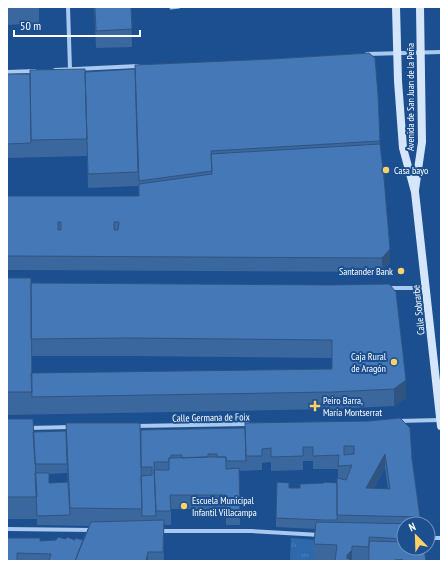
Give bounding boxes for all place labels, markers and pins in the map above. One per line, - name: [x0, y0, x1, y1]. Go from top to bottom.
- place label: Casa bayo: [394, 164, 428, 177]
- marker: Casa bayo: [381, 165, 391, 175]
- place label: Santander Bank: [339, 265, 393, 278]
- marker: Santander Bank: [396, 266, 406, 276]
- place label: Caja Rural de Aragón: [351, 350, 387, 375]
- marker: Caja Rural de Aragón: [389, 357, 399, 367]
- place label: Peiro Barra, María Montserrat: [323, 394, 382, 419]
- marker: Peiro Barra, María Montserrat: [310, 401, 320, 411]
- place label: Escuela Municipal Infantil Villacampa: [192, 494, 257, 519]
- marker: Escuela Municipal Infantil Villacampa: [179, 501, 189, 511]

